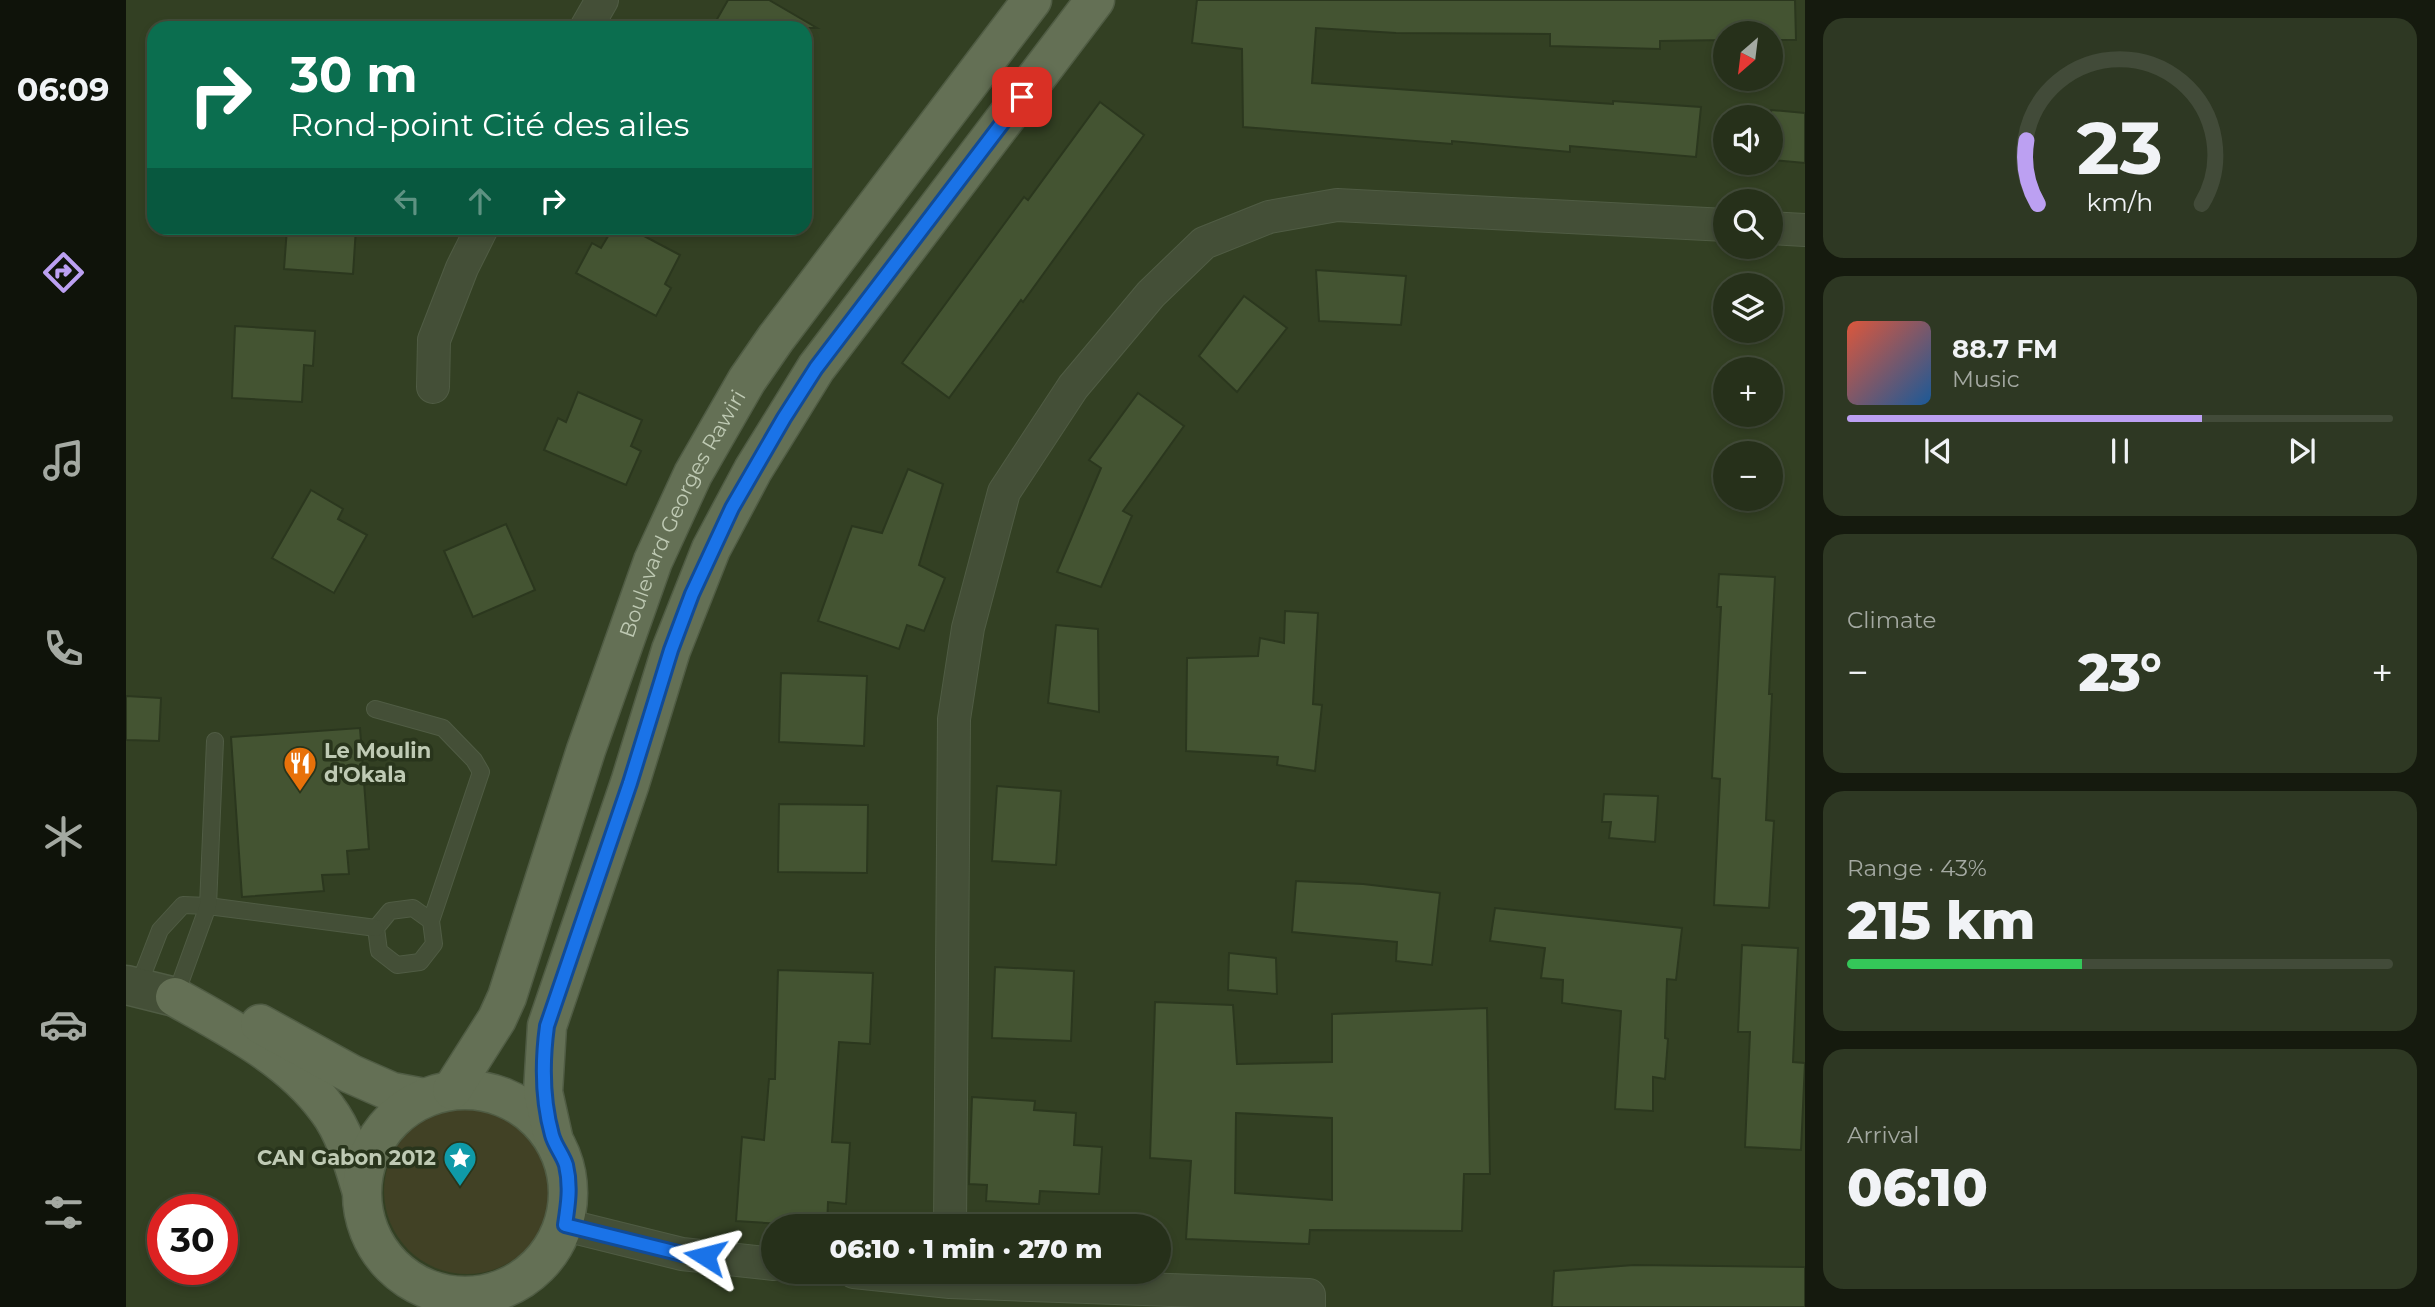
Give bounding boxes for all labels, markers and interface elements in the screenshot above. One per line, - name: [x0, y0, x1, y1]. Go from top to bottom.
- north arrow: [1713, 21, 1783, 91]
- map controls: [1713, 21, 1783, 511]
- text: 30 m: [290, 45, 418, 104]
- icon: right: [175, 49, 266, 140]
- pin: [992, 67, 1052, 127]
- text: 06:09: [17, 70, 109, 109]
- icon: arrive: [1003, 78, 1041, 116]
- text: 23: [2077, 104, 2163, 192]
- text: Rond-point Cité des ailes: [290, 105, 689, 144]
- button: sound: [1713, 105, 1783, 175]
- icon: left: [388, 182, 426, 220]
- icon: ahead: [461, 182, 499, 220]
- icon: right: [534, 182, 572, 220]
- text: km/h: [2087, 187, 2153, 217]
- button: search: [1713, 189, 1783, 259]
- icon: directions: [39, 248, 88, 297]
- button: layers: [1713, 273, 1783, 343]
- text: 88.7 FM: [1952, 333, 2058, 365]
- button: +: [1713, 357, 1783, 427]
- text: Music: [1952, 365, 2020, 393]
- street label: Boulevard Georges Rawiri: [614, 385, 751, 641]
- icon: previous: [1919, 432, 1957, 470]
- icon: pause: [2101, 432, 2139, 470]
- icon: next: [2283, 432, 2321, 470]
- icon: music: [39, 436, 88, 485]
- button: −: [1713, 441, 1783, 511]
- text: Climate: [1847, 606, 1936, 634]
- icon: phone: [39, 624, 88, 673]
- text: 23°: [2078, 641, 2162, 704]
- text: −: [1847, 649, 1869, 696]
- text: +: [2371, 649, 2393, 696]
- place label: Le Moulin d'Okala: [324, 738, 431, 787]
- restaurant icon: Le Moulin d'Okala: [281, 744, 319, 793]
- icon: climate: [39, 812, 88, 861]
- text: Range · 43%: [1847, 854, 1987, 882]
- text: 215 km: [1847, 889, 2035, 952]
- icon: car: [39, 1000, 88, 1049]
- text: Arrival: [1847, 1121, 1920, 1149]
- place icon: CAN Gabon 2012: [441, 1139, 479, 1188]
- place label: CAN Gabon 2012: [257, 1145, 436, 1170]
- text: 06:10: [1847, 1156, 1988, 1219]
- icon: filters: [39, 1188, 88, 1237]
- speed limit sign: 30: [147, 1194, 238, 1285]
- position arrow: [668, 1219, 742, 1293]
- text: 06:10 · 1 min · 270 m: [830, 1233, 1102, 1265]

